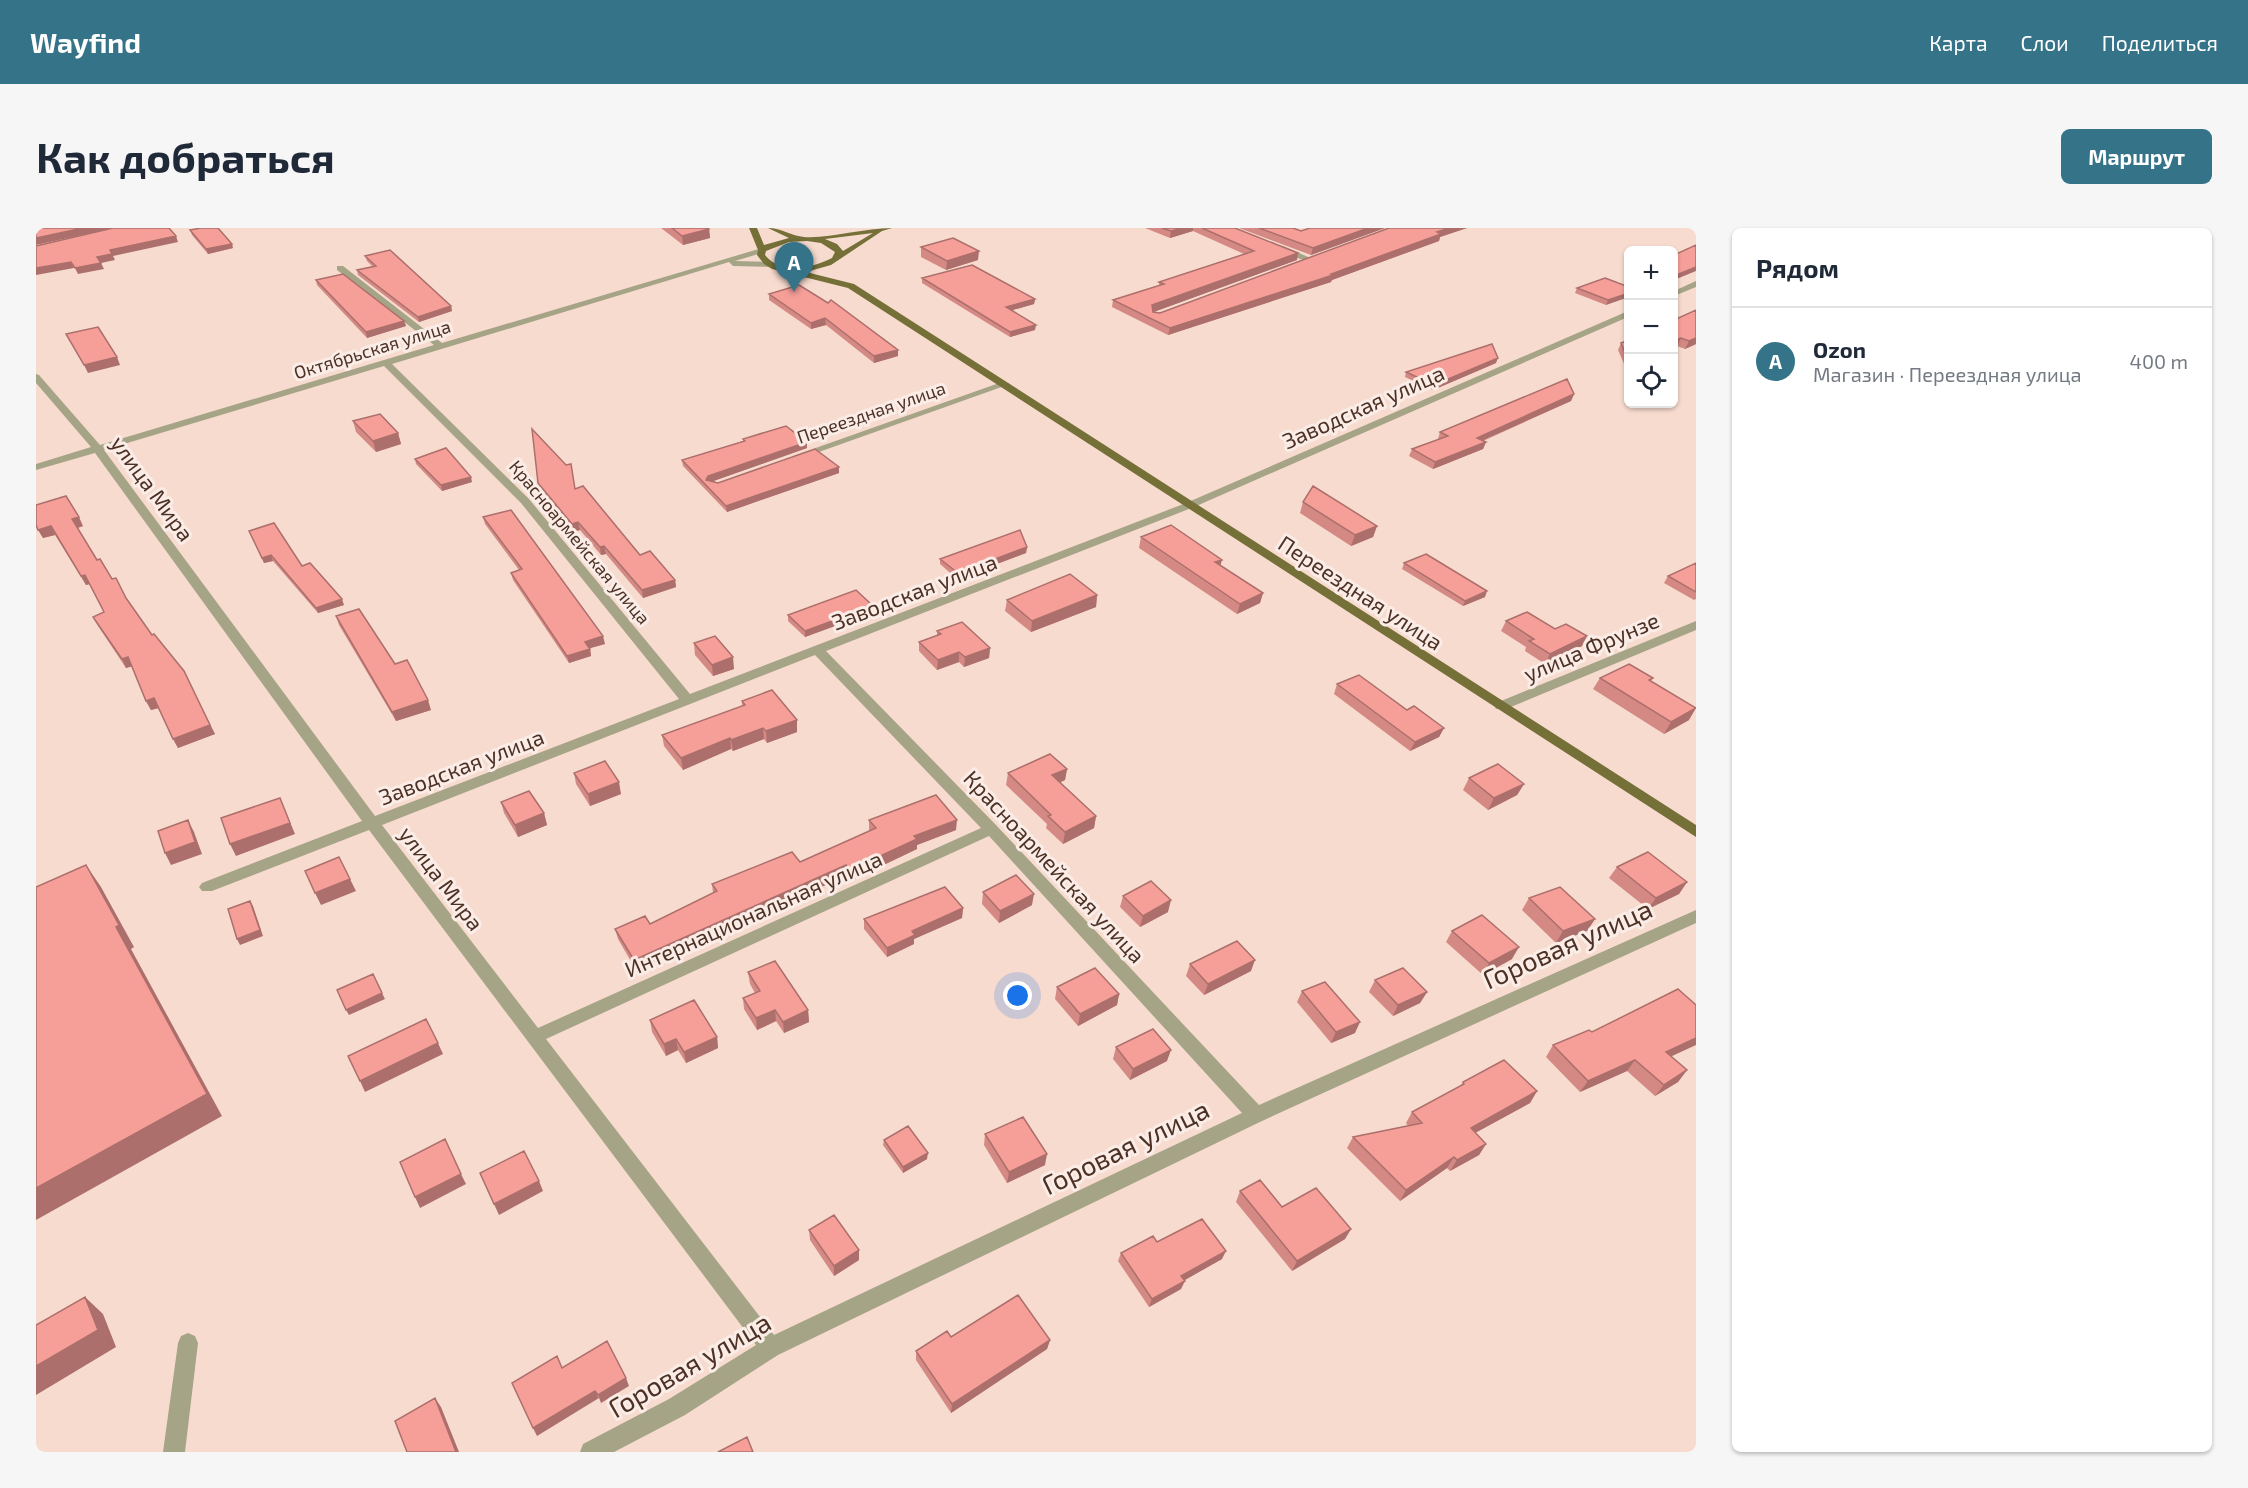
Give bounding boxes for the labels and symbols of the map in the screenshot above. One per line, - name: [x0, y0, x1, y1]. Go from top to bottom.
- pin: A: [774, 242, 813, 292]
- street label: Октябрьская улица: [291, 315, 453, 383]
- street label: Заводская улица: [1278, 359, 1448, 454]
- street label: Переездная улица: [794, 376, 948, 448]
- street label: улица Мира: [105, 430, 200, 546]
- street label: Красноармейская улица: [505, 455, 655, 629]
- street label: Переездная улица: [1274, 529, 1448, 656]
- street label: Заводская улица: [828, 548, 1001, 635]
- street label: улица Фрунзе: [1519, 606, 1663, 687]
- street label: Заводская улица: [375, 723, 548, 810]
- street label: Красноармейская улица: [958, 764, 1151, 968]
- street label: улица Мира: [394, 821, 490, 936]
- street label: Интернациональная улица: [620, 844, 886, 982]
- street label: Горовая улица: [1477, 891, 1657, 996]
- your location: [1003, 981, 1032, 1010]
- street label: Горовая улица: [1036, 1092, 1214, 1201]
- street label: Горовая улица: [602, 1305, 776, 1424]

